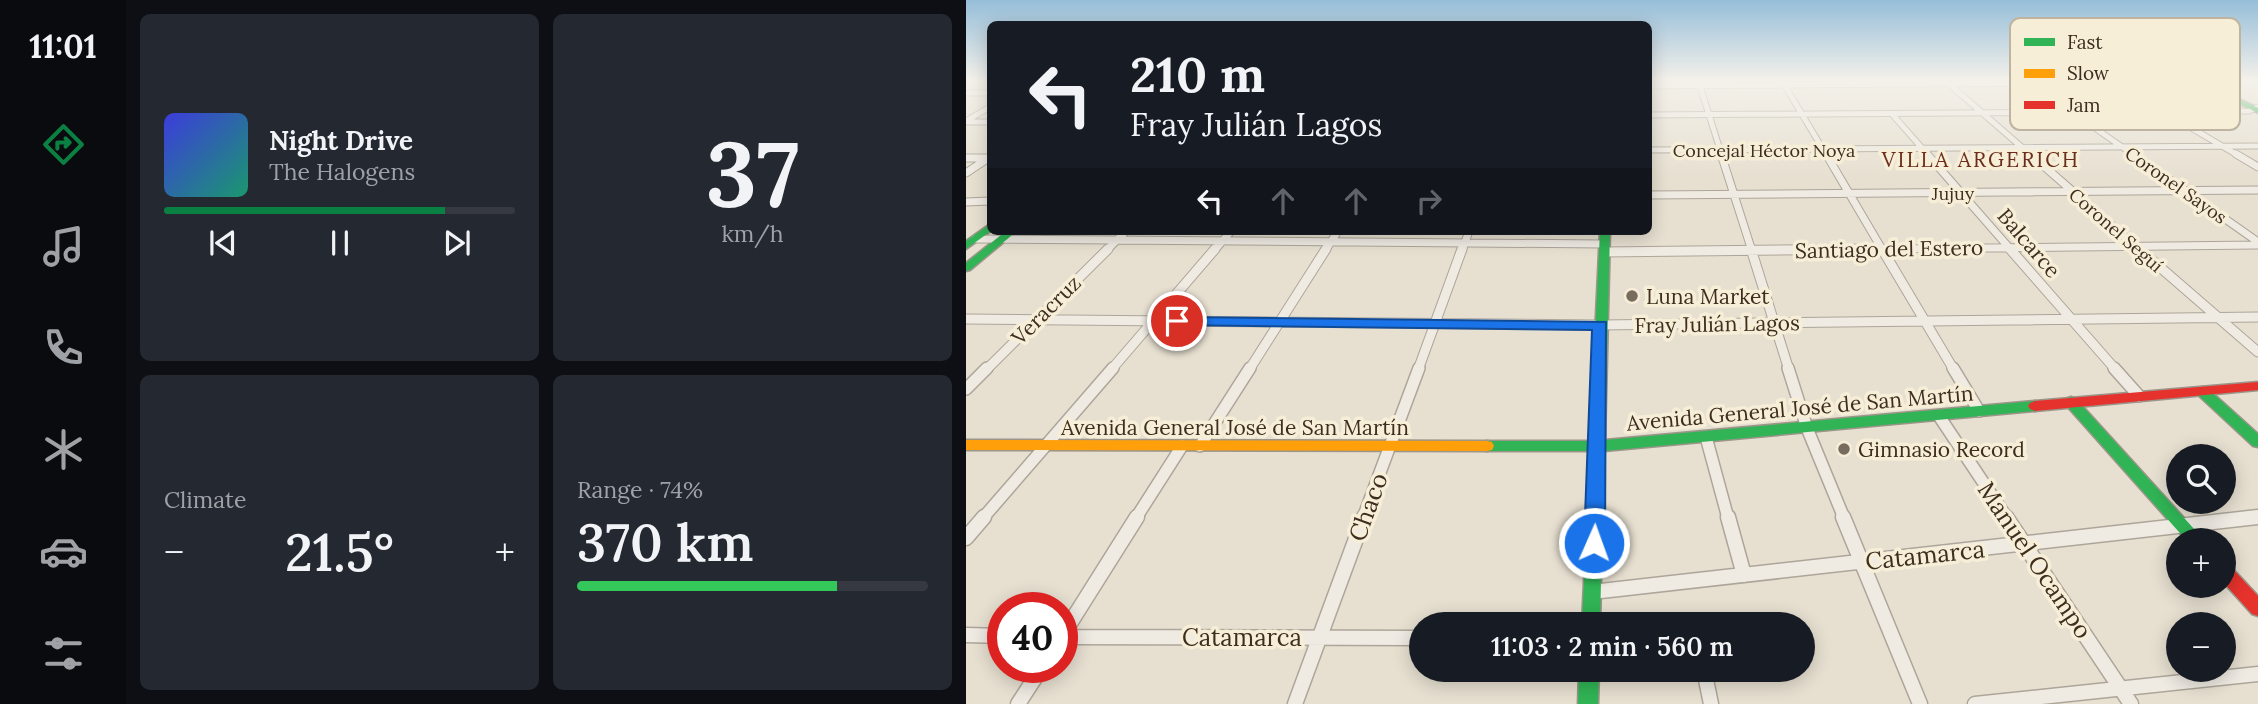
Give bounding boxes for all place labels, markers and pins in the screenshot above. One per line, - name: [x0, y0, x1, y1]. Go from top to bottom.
- place label: Luna Market: [1646, 283, 1770, 310]
- marker: Luna Market: [1624, 288, 1640, 304]
- pin: [1147, 291, 1207, 351]
- place label: Gimnasio Record: [1858, 436, 2025, 463]
- marker: Gimnasio Record: [1836, 441, 1852, 457]

